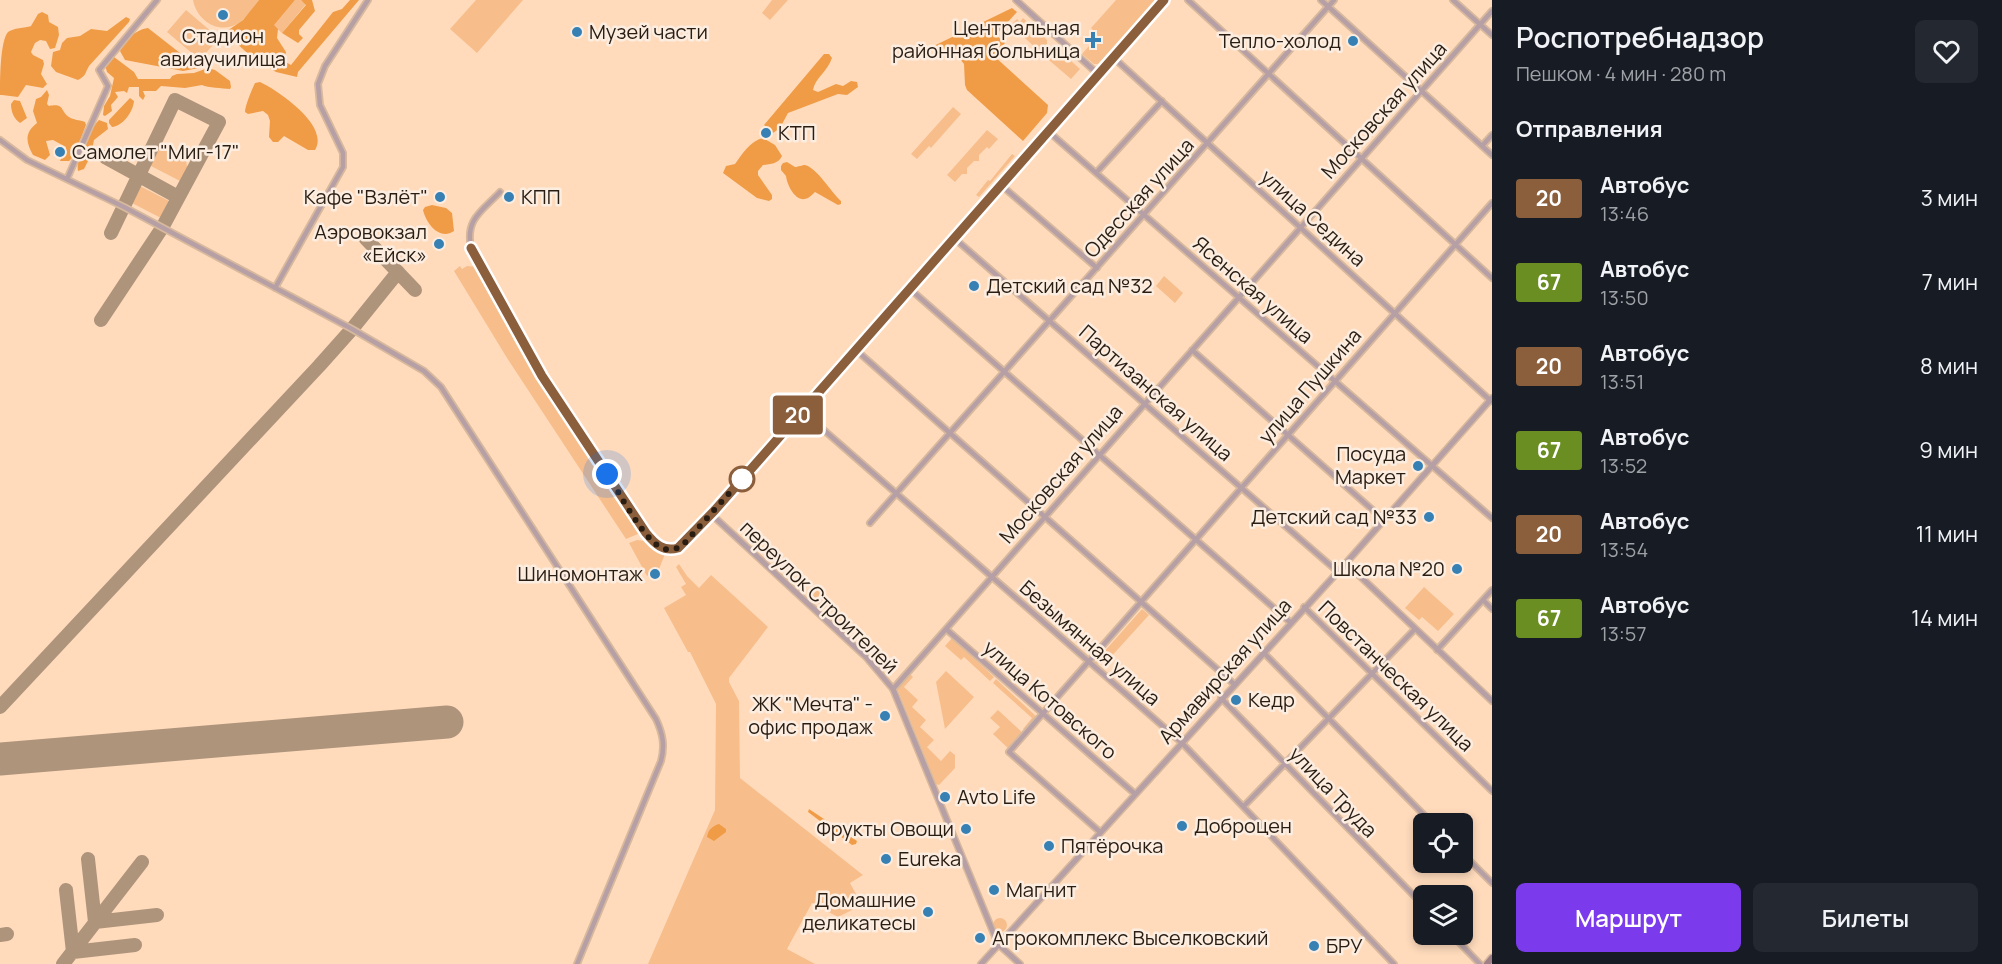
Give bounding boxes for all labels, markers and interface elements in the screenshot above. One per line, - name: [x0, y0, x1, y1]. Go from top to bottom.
- marker: Стадион авиаучилища: [216, 8, 230, 22]
- place label: Центральная районная больница: [892, 14, 1080, 64]
- place label: Музей части: [589, 18, 708, 45]
- text: Роспотребнадзор: [1516, 18, 1764, 56]
- button: heart: [1915, 20, 1978, 83]
- place label: Стадион авиаучилища: [160, 22, 286, 72]
- marker: Музей части: [570, 25, 584, 39]
- place label: Тепло-холод: [1219, 27, 1341, 54]
- marker: Центральная районная больница: [1084, 31, 1102, 49]
- marker: Тепло-холод: [1346, 34, 1360, 48]
- street label: Московская улица: [1315, 35, 1452, 184]
- text: Пешком · 4 мин · 280 m: [1516, 60, 1726, 87]
- text: Отправления: [1516, 114, 1663, 144]
- place label: КТП: [778, 119, 816, 146]
- marker: КТП: [759, 126, 773, 140]
- street label: Одесская улица: [1078, 132, 1200, 263]
- place label: Самолет "Миг-17": [72, 138, 240, 165]
- marker: Самолет "Миг-17": [53, 145, 67, 159]
- street label: улица Седина: [1255, 163, 1372, 272]
- text: Автобус: [1600, 170, 1689, 200]
- place label: Кафе "Взлёт": [304, 183, 428, 210]
- place label: КПП: [521, 183, 561, 210]
- text: 3 мин: [1921, 183, 1978, 213]
- text: 20: [1536, 184, 1562, 212]
- marker: Кафе "Взлёт": [433, 190, 447, 204]
- marker: КПП: [502, 190, 516, 204]
- text: 13:46: [1600, 200, 1649, 227]
- place label: Аэровокзал «Ейск»: [314, 218, 427, 268]
- street label: Ясенская улица: [1188, 230, 1319, 349]
- marker: Аэровокзал «Ейск»: [432, 237, 446, 251]
- text: Автобус: [1600, 254, 1689, 284]
- text: 7 мин: [1922, 267, 1978, 297]
- text: 67: [1537, 268, 1561, 296]
- place label: Детский сад №32: [986, 272, 1153, 299]
- marker: Детский сад №32: [967, 279, 981, 293]
- text: 13:50: [1600, 284, 1649, 311]
- street label: Партизанская улица: [1074, 318, 1239, 467]
- street label: улица Пушкина: [1252, 322, 1367, 449]
- text: Автобус: [1600, 338, 1689, 368]
- text: 8 мин: [1920, 351, 1978, 381]
- text: 20: [1536, 352, 1562, 380]
- text: 13:51: [1600, 368, 1644, 395]
- line badge: 20: [771, 396, 825, 434]
- street label: Московская улица: [993, 399, 1128, 549]
- text: 20: [785, 401, 811, 429]
- text: Автобус: [1600, 422, 1689, 452]
- text: 9 мин: [1919, 435, 1978, 465]
- text: 67: [1537, 436, 1561, 464]
- place label: Посуда Маркет: [1335, 440, 1406, 490]
- text: 13:52: [1600, 452, 1647, 479]
- your location: [592, 459, 622, 489]
- marker: Посуда Маркет: [1411, 459, 1425, 473]
- unlabelled marker: [729, 466, 755, 492]
- place label: Детский сад №33: [1251, 503, 1417, 530]
- text: Автобус: [1600, 506, 1689, 536]
- marker: Детский сад №33: [1422, 510, 1436, 524]
- street label: переулок Строителей: [735, 514, 904, 679]
- text: 11 мин: [1916, 519, 1978, 549]
- text: 20: [1536, 520, 1562, 548]
- text: 13:54: [1600, 536, 1648, 563]
- place label: Школа №20: [1333, 555, 1445, 582]
- place label: Шиномонтаж: [518, 560, 643, 587]
- marker: Школа №20: [1450, 562, 1464, 576]
- marker: Шиномонтаж: [648, 567, 662, 581]
- street label: Безымянная улица: [1014, 574, 1166, 711]
- text: Автобус: [1600, 590, 1689, 620]
- street label: Армавирская улица: [1152, 592, 1297, 749]
- street label: Повстанческая улица: [1313, 594, 1480, 757]
- text: 14 мин: [1911, 603, 1978, 633]
- text: 67: [1537, 604, 1561, 632]
- text: 13:57: [1600, 620, 1646, 647]
- street label: улица Котовского: [978, 634, 1123, 765]
- place label: Кедр: [1248, 686, 1295, 713]
- place label: ЖК "Мечта" - офис продаж: [748, 690, 873, 740]
- marker: Кедр: [1229, 693, 1243, 707]
- marker: ЖК "Мечта" - офис продаж: [878, 709, 892, 723]
- street label: улица Труда: [1283, 741, 1383, 843]
- place label: Avto Life: [957, 783, 1036, 810]
- marker: Avto Life: [938, 790, 952, 804]
- place label: Доброцен: [1194, 812, 1292, 839]
- map controls: [1413, 813, 1473, 945]
- button: locate: [1413, 813, 1473, 873]
- place label: Фрукты Овощи: [817, 815, 954, 842]
- marker: Доброцен: [1175, 819, 1189, 833]
- marker: Фрукты Овощи: [959, 822, 973, 836]
- place label: Пятёрочка: [1061, 832, 1163, 859]
- marker: Пятёрочка: [1042, 839, 1056, 853]
- place label: Eureka: [898, 845, 961, 872]
- marker: Eureka: [879, 852, 893, 866]
- place label: Магнит: [1006, 876, 1077, 903]
- marker: Магнит: [987, 883, 1001, 897]
- button: Маршрут: [1516, 883, 1741, 952]
- button: Билеты: [1753, 883, 1978, 952]
- button: layers: [1413, 885, 1473, 945]
- place label: Домашние деликатесы: [802, 886, 916, 936]
- marker: Домашние деликатесы: [921, 905, 935, 919]
- place label: Агрокомплекс Выселковский: [992, 924, 1268, 951]
- marker: Агрокомплекс Выселковский: [973, 931, 987, 945]
- place label: БРУ: [1326, 932, 1363, 959]
- marker: БРУ: [1307, 939, 1321, 953]

